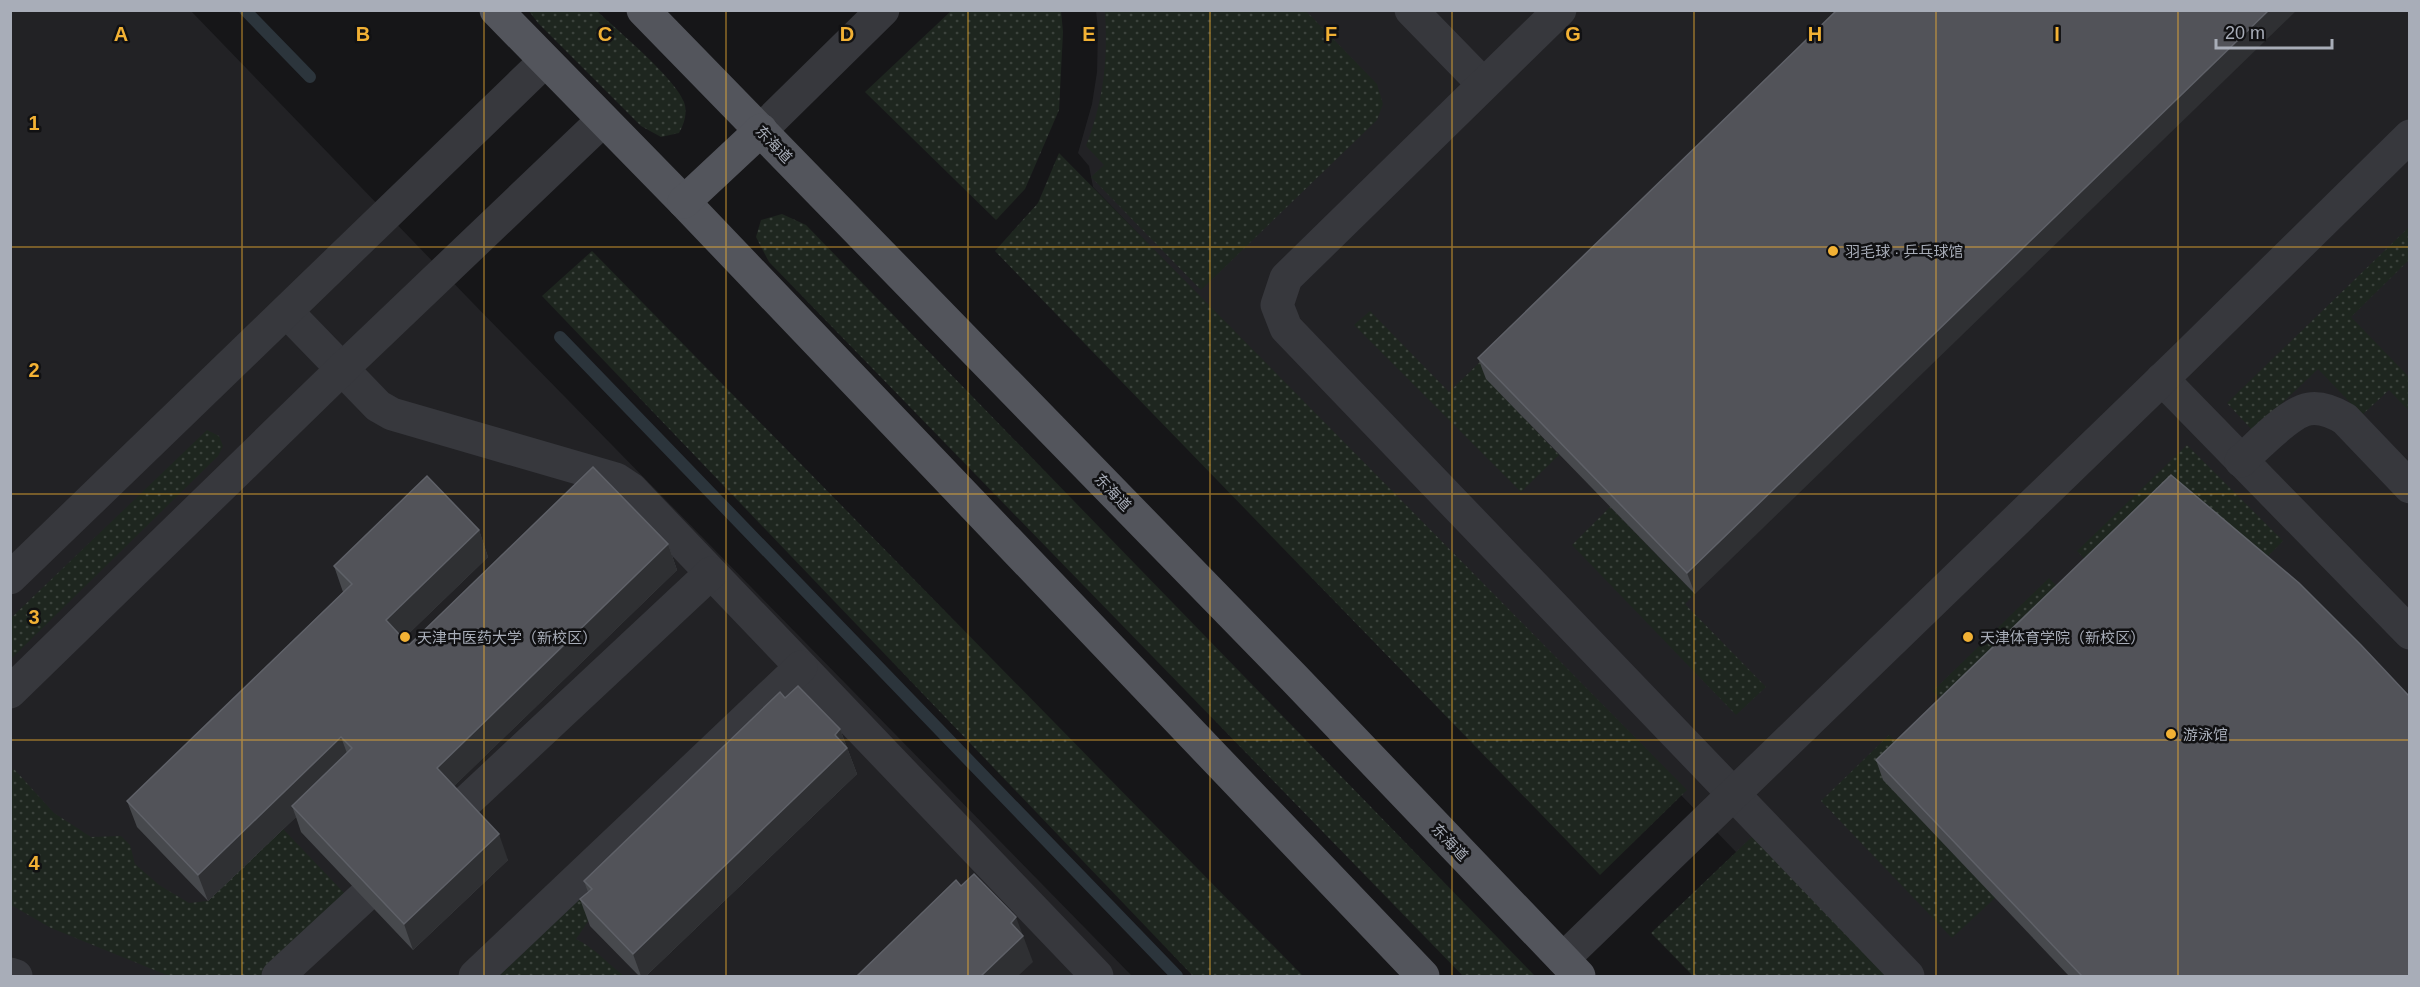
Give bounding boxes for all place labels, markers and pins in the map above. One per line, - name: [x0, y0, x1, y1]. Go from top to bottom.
- place label: 羽毛球 · 乒乓球馆: [1845, 243, 1963, 260]
- marker: 羽毛球 · 乒乓球馆: [1826, 244, 1840, 258]
- place label: 天津中医药大学（新校区）: [417, 629, 597, 646]
- place label: 天津体育学院（新校区）: [1980, 629, 2145, 646]
- marker: 天津中医药大学（新校区）: [398, 630, 412, 644]
- marker: 天津体育学院（新校区）: [1961, 630, 1975, 644]
- place label: 游泳馆: [2183, 726, 2228, 743]
- marker: 游泳馆: [2164, 727, 2178, 741]

